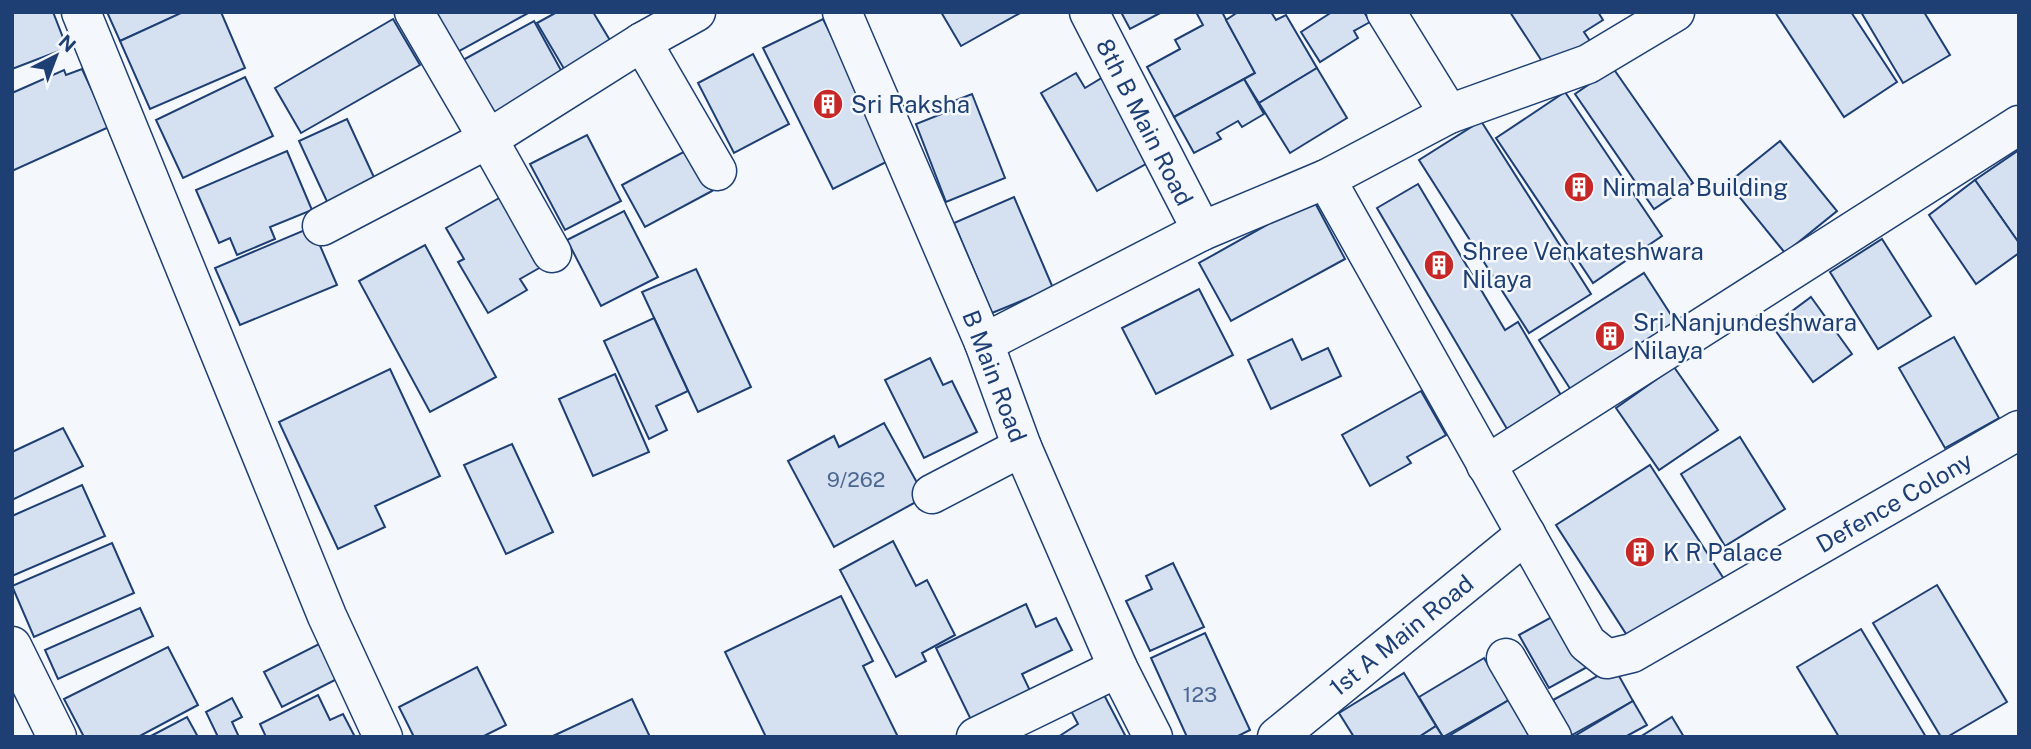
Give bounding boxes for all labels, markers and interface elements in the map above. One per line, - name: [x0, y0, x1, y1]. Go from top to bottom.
- north arrow: [21, 21, 91, 91]
- text: N: [54, 30, 80, 57]
- street label: 8th B Main Road: [1091, 34, 1199, 210]
- building icon: Sri Raksha: [811, 87, 845, 121]
- place label: Sri Raksha: [851, 90, 970, 118]
- building icon: Nirmala Building: [1562, 170, 1596, 204]
- place label: Nirmala Building: [1602, 173, 1788, 201]
- place label: Shree Venkateshwara Nilaya: [1462, 237, 1704, 293]
- building icon: Shree Venkateshwara Nilaya: [1422, 248, 1456, 282]
- street label: B Main Road: [957, 306, 1033, 446]
- place label: Sri Nanjundeshwara Nilaya: [1633, 308, 1857, 364]
- building icon: Sri Nanjundeshwara Nilaya: [1593, 319, 1627, 353]
- street label: Defence Colony: [1811, 446, 1977, 558]
- house number: 9/262: [827, 467, 885, 492]
- building icon: K R Palace: [1623, 535, 1657, 569]
- place label: K R Palace: [1663, 538, 1783, 566]
- street label: 1st A Main Road: [1324, 569, 1478, 701]
- house number: 123: [1183, 682, 1217, 707]

